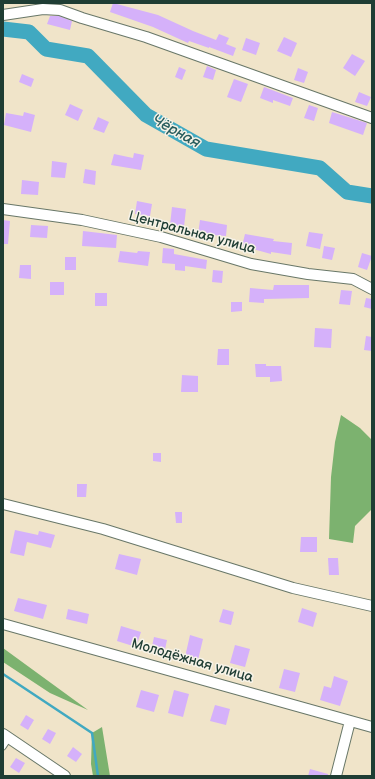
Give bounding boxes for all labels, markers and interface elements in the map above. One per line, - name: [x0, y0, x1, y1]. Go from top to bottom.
- water label: Чёрная: [149, 111, 203, 153]
- street label: Центральная улица: [127, 208, 257, 258]
- street label: Молодёжная улица: [129, 636, 255, 686]

